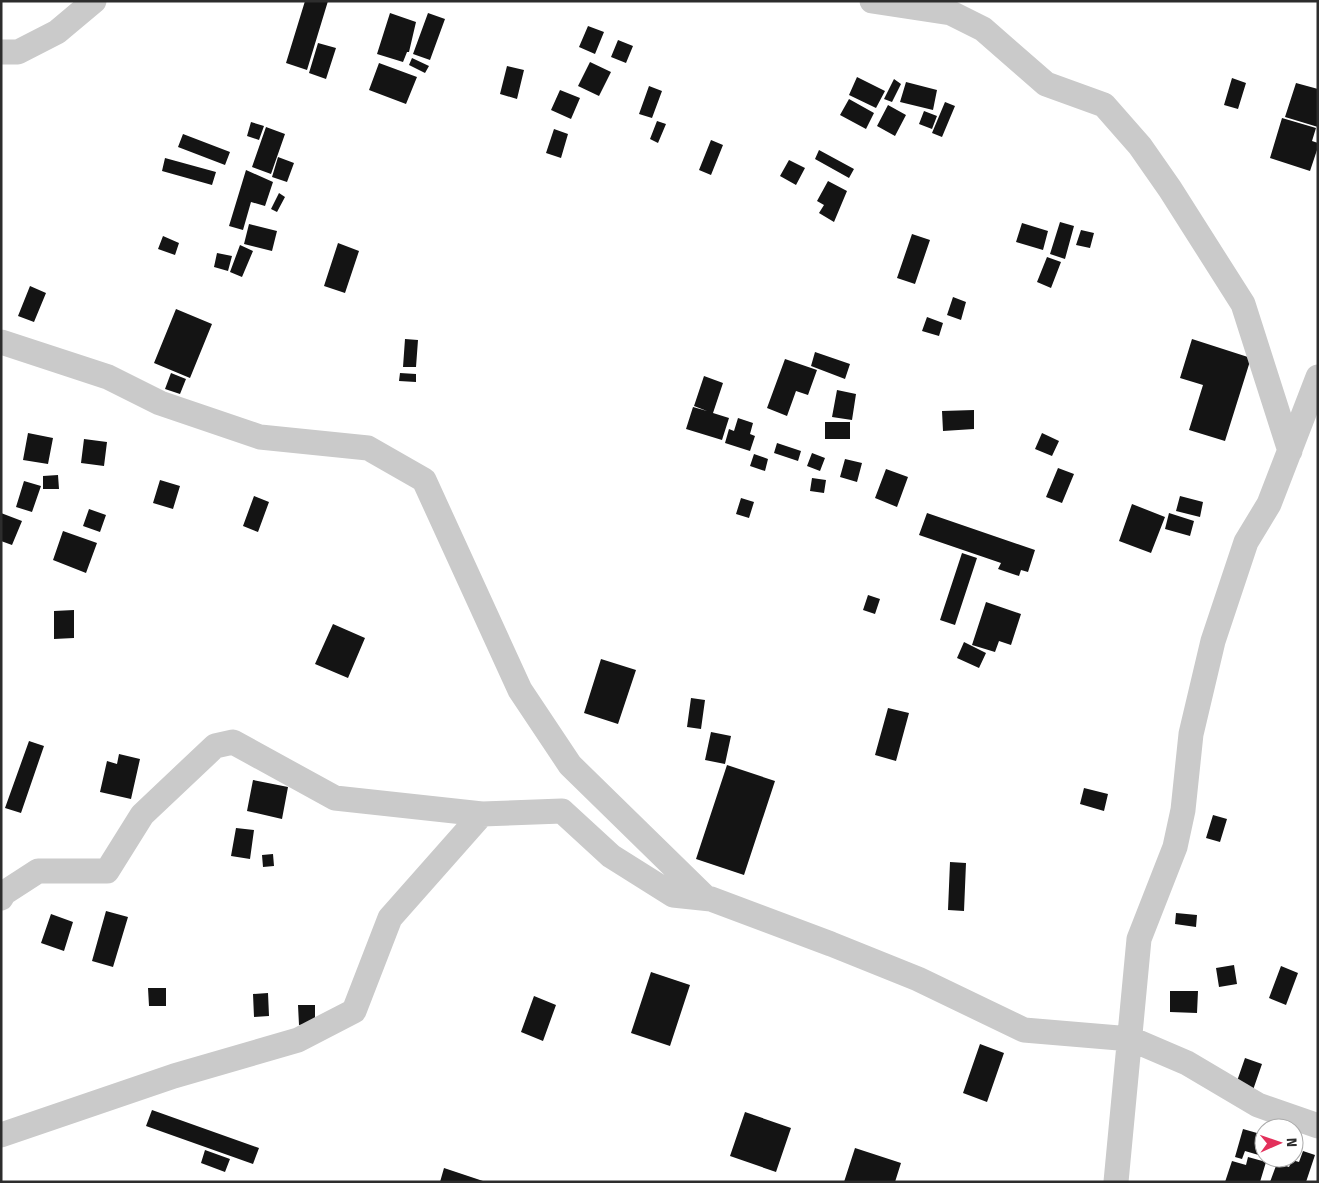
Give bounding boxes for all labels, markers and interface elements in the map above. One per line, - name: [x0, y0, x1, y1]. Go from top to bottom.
- north arrow: [1254, 1118, 1304, 1168]
- text: N: [1283, 1138, 1300, 1148]

